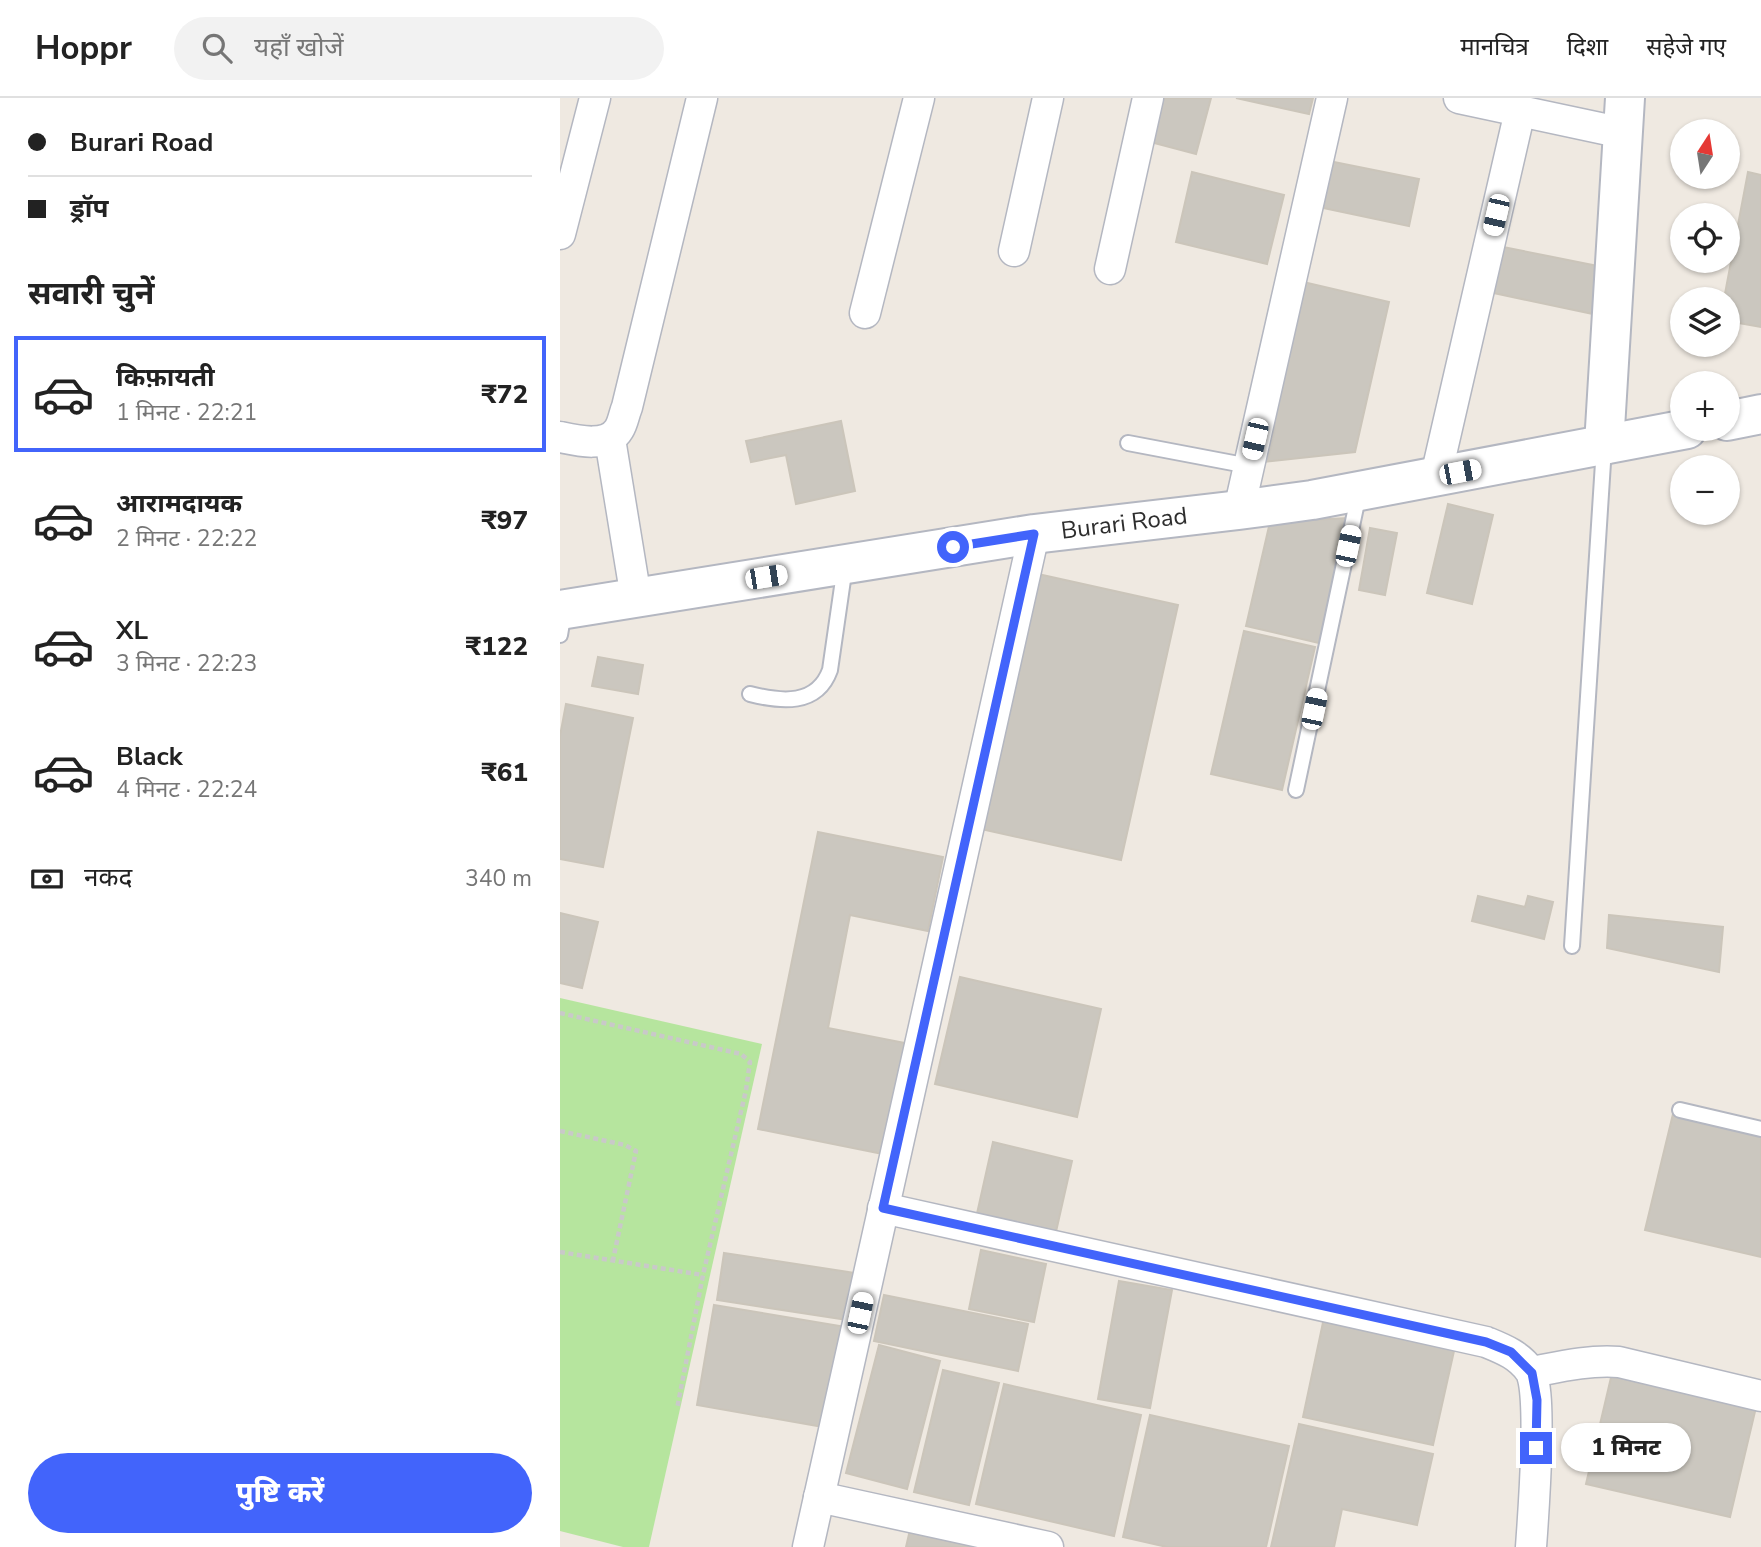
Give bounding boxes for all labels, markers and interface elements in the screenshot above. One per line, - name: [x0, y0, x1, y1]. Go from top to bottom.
- search box: [174, 17, 664, 80]
- text: Hoppr: [35, 26, 132, 71]
- icon: search: [198, 29, 236, 67]
- text: यहाँ खोजें: [254, 30, 344, 65]
- text: मानचित्र: [1460, 31, 1529, 63]
- text: दिशा: [1567, 31, 1608, 63]
- text: सहेजे गए: [1646, 31, 1726, 63]
- north arrow: [1670, 119, 1740, 189]
- map controls: [1670, 119, 1740, 525]
- text: Burari Road: [70, 125, 213, 160]
- text: ड्रॉप: [70, 191, 108, 226]
- car: [1482, 192, 1511, 238]
- button: locate: [1670, 203, 1740, 273]
- text: सवारी चुनें: [28, 272, 154, 315]
- button: layers: [1670, 287, 1740, 357]
- text: किफ़ायती: [116, 360, 215, 395]
- icon: car: [32, 363, 95, 426]
- button: +: [1670, 371, 1740, 441]
- text: ₹72: [481, 377, 528, 412]
- text: 1 मिनट · 22:21: [116, 397, 257, 428]
- car: [1241, 416, 1270, 462]
- button: −: [1670, 455, 1740, 525]
- car: [1438, 458, 1483, 486]
- text: आरामदायक: [116, 486, 242, 521]
- icon: car: [32, 489, 95, 552]
- street label: Burari Road: [1059, 499, 1189, 547]
- text: ₹97: [481, 503, 528, 538]
- text: 2 मिनट · 22:22: [116, 523, 257, 554]
- car: [1334, 523, 1363, 569]
- route start: [937, 531, 969, 563]
- car: [744, 563, 789, 591]
- text: XL: [116, 613, 148, 648]
- icon: car: [32, 615, 95, 678]
- text: ₹122: [466, 629, 528, 664]
- text: 3 मिनट · 22:23: [116, 648, 257, 679]
- car: [1300, 686, 1329, 732]
- text: Black: [116, 739, 183, 774]
- icon: car: [32, 741, 95, 804]
- text: ₹61: [481, 755, 528, 790]
- text: 4 मिनट · 22:24: [116, 774, 257, 805]
- icon: cash: [28, 860, 66, 898]
- text: नकद: [84, 860, 132, 895]
- text: 340 m: [465, 863, 532, 894]
- car: [846, 1290, 875, 1336]
- callout: 1 मिनट: [1560, 1424, 1690, 1472]
- route end: [1520, 1432, 1552, 1464]
- text: 1 मिनट: [1591, 1432, 1661, 1463]
- button: पुष्टि करें: [28, 1453, 532, 1533]

